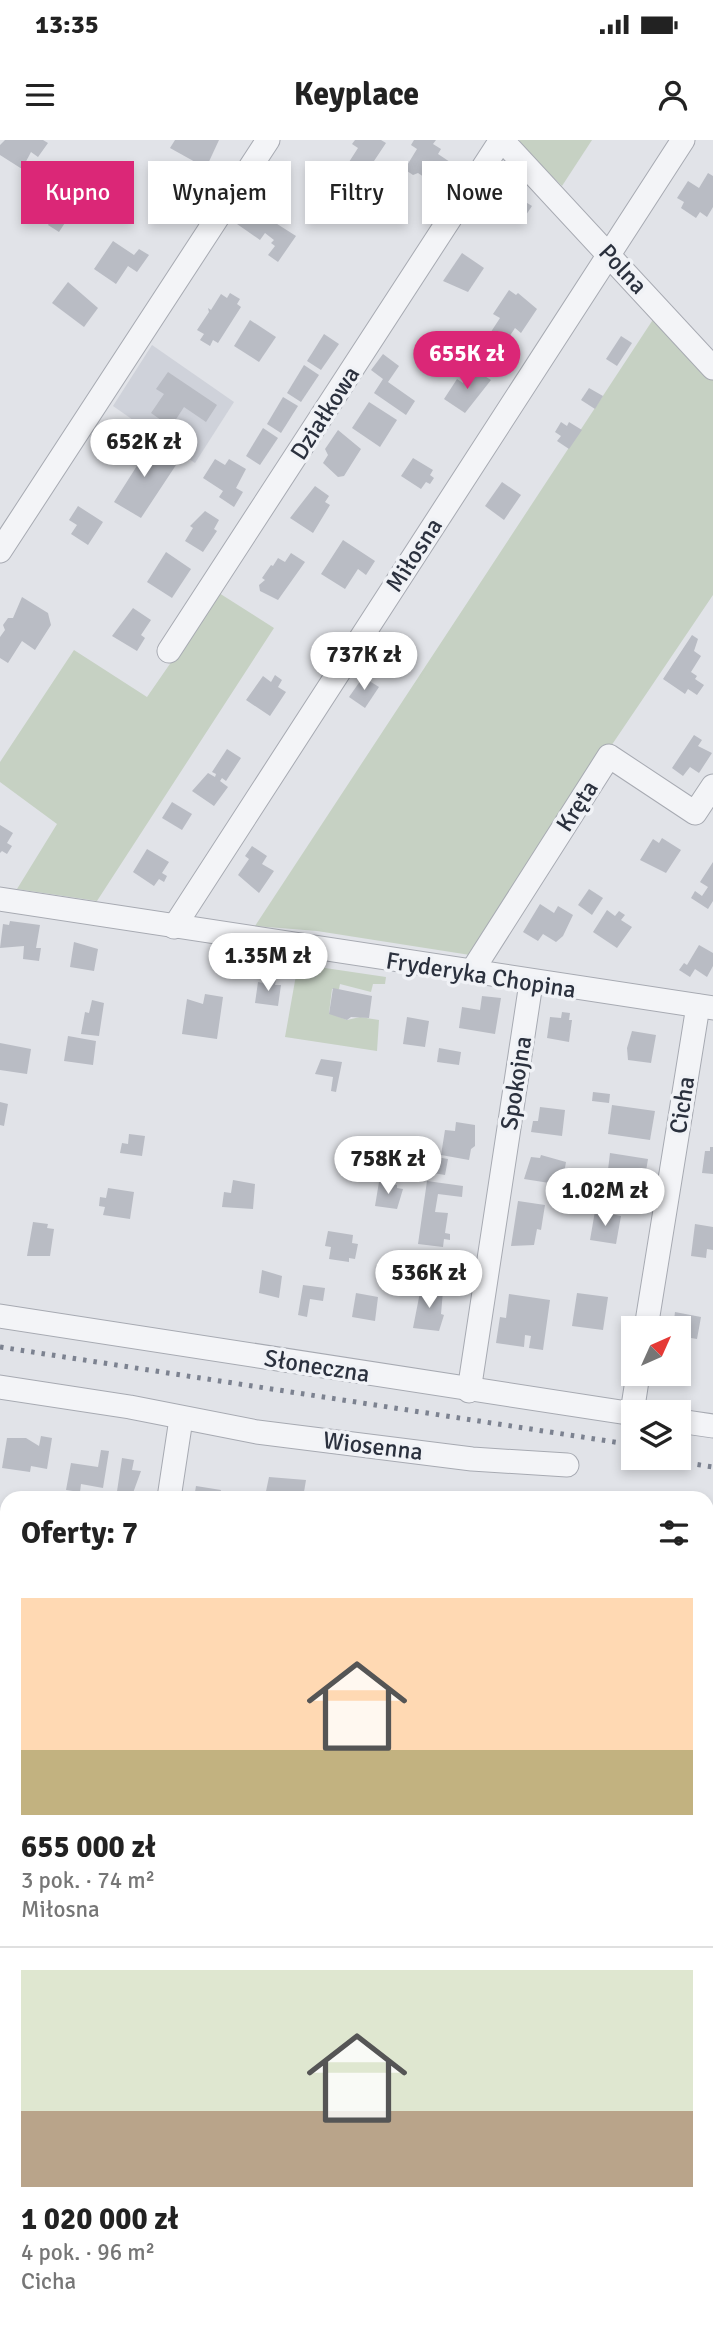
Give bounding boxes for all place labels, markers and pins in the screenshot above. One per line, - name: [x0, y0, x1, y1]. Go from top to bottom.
- pin: 655K zł: [402, 331, 532, 391]
- pin: 652K zł: [79, 420, 209, 479]
- pin: 737K zł: [299, 632, 429, 692]
- pin: 1.35M zł: [196, 934, 340, 993]
- pin: 758K zł: [323, 1136, 453, 1196]
- pin: 1.02M zł: [533, 1168, 677, 1228]
- pin: 536K zł: [364, 1250, 494, 1310]

